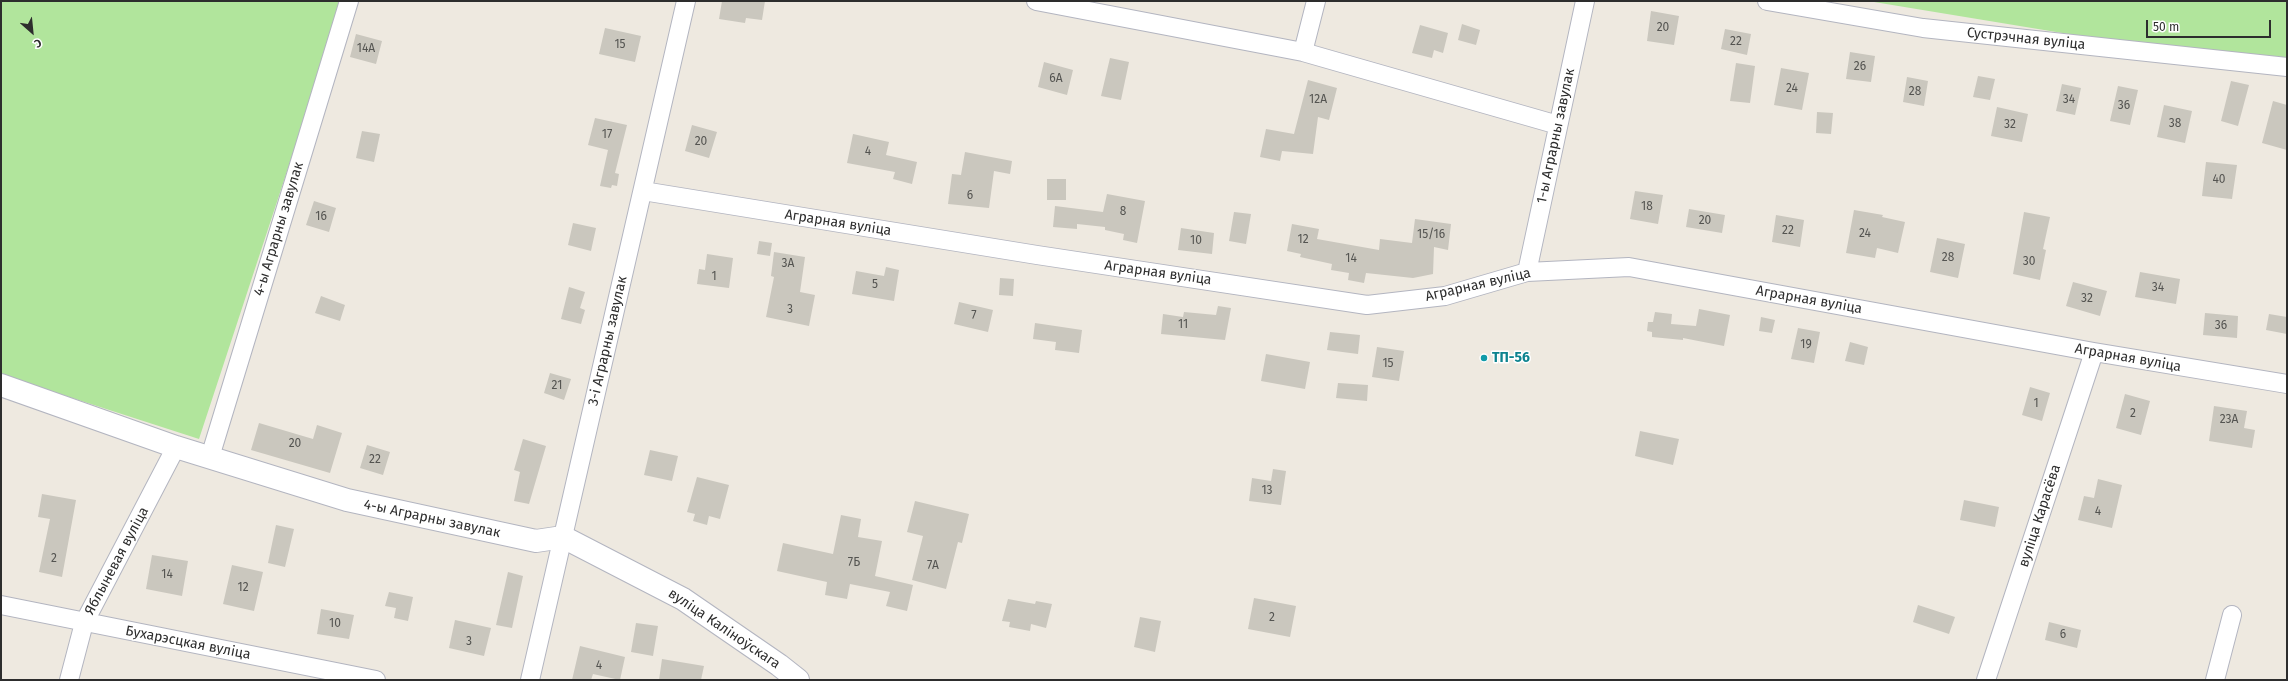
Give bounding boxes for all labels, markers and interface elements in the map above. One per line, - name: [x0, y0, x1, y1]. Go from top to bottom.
- north arrow: [12, 12, 52, 52]
- scale bar: [2148, 12, 2273, 38]
- text: 50 m: [2153, 20, 2179, 34]
- house number: 20: [1657, 21, 1669, 35]
- street label: Сустрэчная вуліца: [1966, 24, 2086, 54]
- house number: 22: [1730, 35, 1742, 49]
- text: С: [32, 36, 43, 50]
- house number: 15: [614, 38, 626, 52]
- house number: 14А: [357, 42, 375, 56]
- house number: 26: [1854, 60, 1866, 74]
- street label: 1-ы Аграрны завулак: [1533, 67, 1579, 205]
- house number: 6А: [1049, 72, 1063, 86]
- house number: 24: [1786, 82, 1798, 96]
- house number: 28: [1909, 85, 1921, 99]
- house number: 12А: [1309, 93, 1327, 107]
- house number: 34: [2063, 93, 2075, 107]
- house number: 36: [2118, 99, 2130, 113]
- house number: 38: [2169, 117, 2181, 131]
- house number: 32: [2004, 118, 2016, 132]
- house number: 17: [602, 128, 612, 142]
- house number: 20: [695, 135, 707, 149]
- house number: 4: [865, 145, 871, 159]
- street label: 4-ы Аграрны завулак: [251, 160, 307, 298]
- house number: 40: [2212, 173, 2226, 187]
- house number: 6: [967, 189, 973, 203]
- house number: 18: [1641, 200, 1653, 214]
- house number: 8: [1120, 205, 1126, 219]
- street label: Аграрная вуліца: [783, 206, 893, 240]
- house number: 16: [315, 210, 327, 224]
- house number: 20: [1699, 214, 1711, 228]
- house number: 22: [1782, 224, 1794, 238]
- house number: 24: [1859, 227, 1871, 241]
- house number: 15/16: [1417, 228, 1445, 242]
- house number: 12: [1297, 233, 1309, 247]
- house number: 10: [1190, 234, 1202, 248]
- house number: 28: [1942, 251, 1954, 265]
- house number: 14: [1345, 252, 1357, 266]
- house number: 30: [2023, 255, 2035, 269]
- house number: 3А: [782, 257, 794, 271]
- street label: Аграрная вуліца: [1103, 257, 1213, 289]
- street label: Аграрная вуліца: [1424, 265, 1532, 305]
- house number: 1: [711, 270, 717, 284]
- street label: 3-і Аграрны завулак: [585, 275, 631, 407]
- house number: 5: [872, 278, 878, 292]
- house number: 34: [2152, 281, 2164, 295]
- street label: Аграрная вуліца: [1754, 282, 1864, 318]
- house number: 32: [2081, 292, 2093, 306]
- house number: 3: [787, 303, 793, 317]
- house number: 7: [971, 309, 977, 323]
- house number: 11: [1178, 318, 1188, 332]
- house number: 36: [2215, 319, 2227, 333]
- house number: 19: [1800, 338, 1812, 352]
- street label: Аграрная вуліца: [2073, 340, 2183, 376]
- place label: ТП-56: [1492, 350, 1530, 366]
- marker: ТП-56: [1479, 353, 1489, 363]
- house number: 15: [1382, 357, 1394, 371]
- house number: 21: [552, 379, 562, 393]
- house number: 1: [2033, 397, 2039, 411]
- house number: 2: [2130, 407, 2136, 421]
- house number: 23А: [2220, 413, 2238, 427]
- house number: 20: [289, 437, 301, 451]
- house number: 22: [369, 453, 381, 467]
- street label: вуліца Карасёва: [2015, 463, 2065, 569]
- house number: 13: [1261, 484, 1273, 498]
- street label: 4-ы Аграрны завулак: [362, 496, 502, 542]
- street label: Яблыневая вуліца: [81, 504, 153, 618]
- house number: 4: [2095, 505, 2101, 519]
- house number: 2: [51, 552, 57, 566]
- house number: 7Б: [848, 556, 860, 570]
- house number: 7А: [927, 559, 939, 573]
- house number: 14: [161, 568, 173, 582]
- house number: 12: [237, 581, 249, 595]
- street label: вуліца Каліноўскага: [665, 585, 783, 673]
- house number: 2: [1269, 611, 1275, 625]
- house number: 10: [329, 617, 341, 631]
- street label: Бухарэсцкая вуліца: [124, 623, 252, 663]
- house number: 6: [2060, 628, 2066, 642]
- house number: 3: [466, 635, 472, 649]
- house number: 4: [596, 659, 602, 673]

